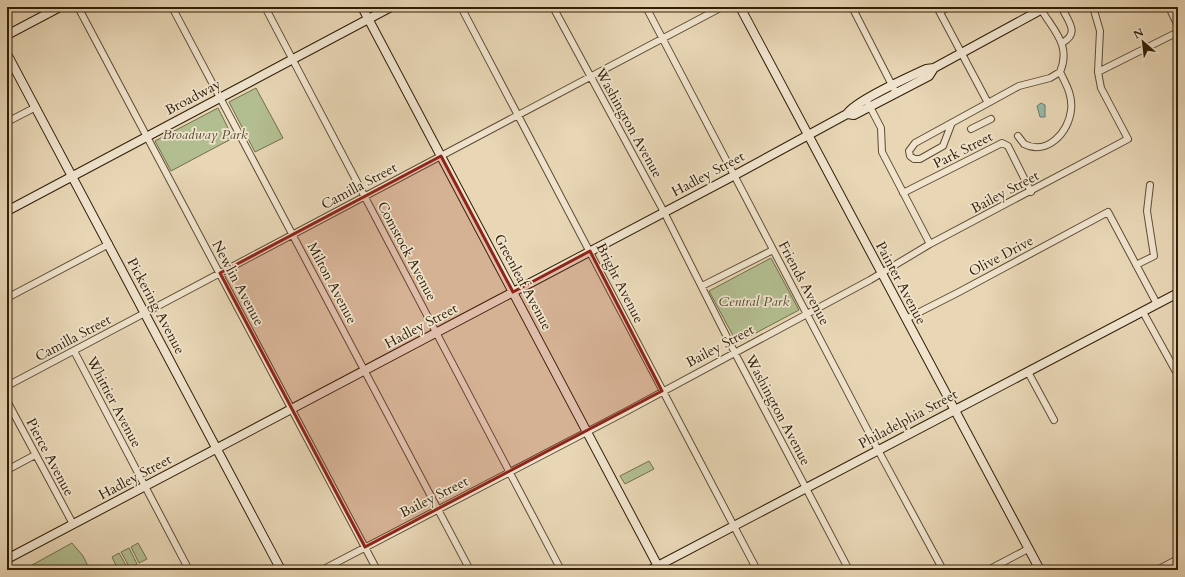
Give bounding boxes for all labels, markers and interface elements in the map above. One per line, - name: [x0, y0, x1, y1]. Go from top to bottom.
- north arrow: [1123, 22, 1163, 62]
- text: N: [1131, 25, 1147, 42]
- street label: Washington Avenue: [590, 64, 667, 181]
- street label: Broadway: [162, 74, 225, 120]
- park label: Broadway Park: [162, 125, 248, 144]
- street label: Park Street: [930, 127, 996, 173]
- street label: Hadley Street: [668, 147, 748, 201]
- street label: Camilla Street: [318, 158, 401, 214]
- street label: Bailey Street: [968, 166, 1043, 218]
- street label: Comstock Avenue: [373, 198, 441, 304]
- street label: Greenleaf Avenue: [490, 231, 556, 333]
- street label: Olive Drive: [965, 231, 1037, 281]
- street label: Newlin Avenue: [208, 237, 268, 329]
- street label: Friends Avenue: [774, 238, 834, 328]
- street label: Painter Avenue: [871, 238, 931, 328]
- street label: Milton Avenue: [303, 239, 361, 327]
- street label: Bright Avenue: [592, 240, 648, 326]
- street label: Pickering Avenue: [123, 255, 189, 357]
- park label: Central Park: [719, 292, 789, 311]
- street label: Hadley Street: [381, 299, 461, 353]
- street label: Camilla Street: [32, 310, 115, 366]
- street label: Bailey Street: [683, 320, 758, 372]
- street label: Washington Avenue: [740, 350, 815, 469]
- street label: Whittier Avenue: [82, 352, 146, 451]
- street label: Philadelphia Street: [855, 385, 961, 453]
- street label: Pierce Avenue: [22, 415, 78, 499]
- street label: Hadley Street: [95, 450, 175, 504]
- street label: Bailey Street: [397, 471, 472, 522]

